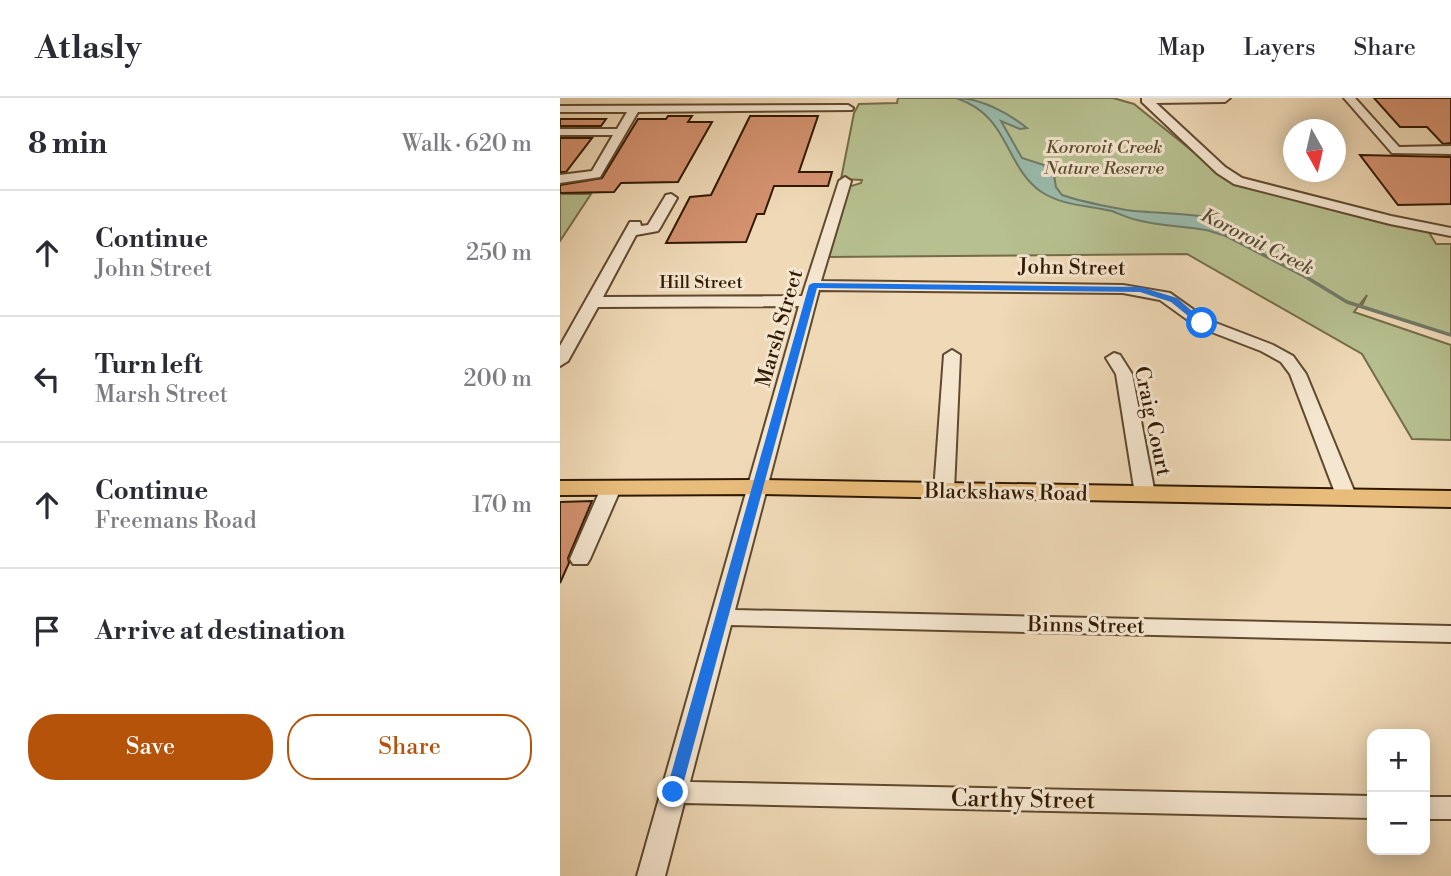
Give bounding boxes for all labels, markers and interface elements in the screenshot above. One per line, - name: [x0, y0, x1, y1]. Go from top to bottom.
- text: Atlasly: [35, 28, 141, 69]
- text: Map: [1158, 33, 1205, 63]
- text: Layers: [1243, 33, 1315, 63]
- text: Share: [1353, 33, 1416, 63]
- north arrow: [1283, 119, 1346, 182]
- text: 8 min: [28, 125, 107, 163]
- text: Walk · 620 m: [402, 130, 532, 158]
- park label: Kororoit Creek Nature Reserve: [1043, 136, 1165, 180]
- water label: Kororoit Creek: [1197, 203, 1318, 281]
- text: Continue: [95, 223, 208, 255]
- icon: ahead: [28, 234, 66, 272]
- text: 250 m: [466, 239, 532, 267]
- street label: John Street: [1017, 254, 1126, 282]
- text: John Street: [95, 255, 212, 283]
- street label: Marsh Street: [751, 266, 809, 390]
- street label: Hill Street: [659, 271, 743, 294]
- route start: [1186, 307, 1217, 338]
- text: Turn left: [95, 349, 203, 381]
- icon: left: [28, 360, 66, 398]
- street label: Craig Court: [1128, 364, 1176, 479]
- text: 200 m: [464, 365, 532, 393]
- text: Marsh Street: [95, 381, 228, 409]
- text: Continue: [95, 475, 208, 507]
- street label: Blackshaws Road: [923, 479, 1088, 507]
- icon: ahead: [28, 486, 66, 524]
- text: 170 m: [472, 491, 532, 519]
- text: Freemans Road: [95, 507, 256, 535]
- icon: arrive: [28, 612, 66, 650]
- street label: Binns Street: [1026, 612, 1145, 640]
- text: Arrive at destination: [95, 615, 345, 647]
- button: Save: [28, 714, 273, 780]
- button: Share: [287, 714, 532, 780]
- map controls: [1367, 729, 1430, 855]
- button: +: [1367, 729, 1430, 792]
- route end: [657, 776, 688, 807]
- street label: Carthy Street: [951, 784, 1096, 816]
- button: −: [1367, 792, 1430, 855]

